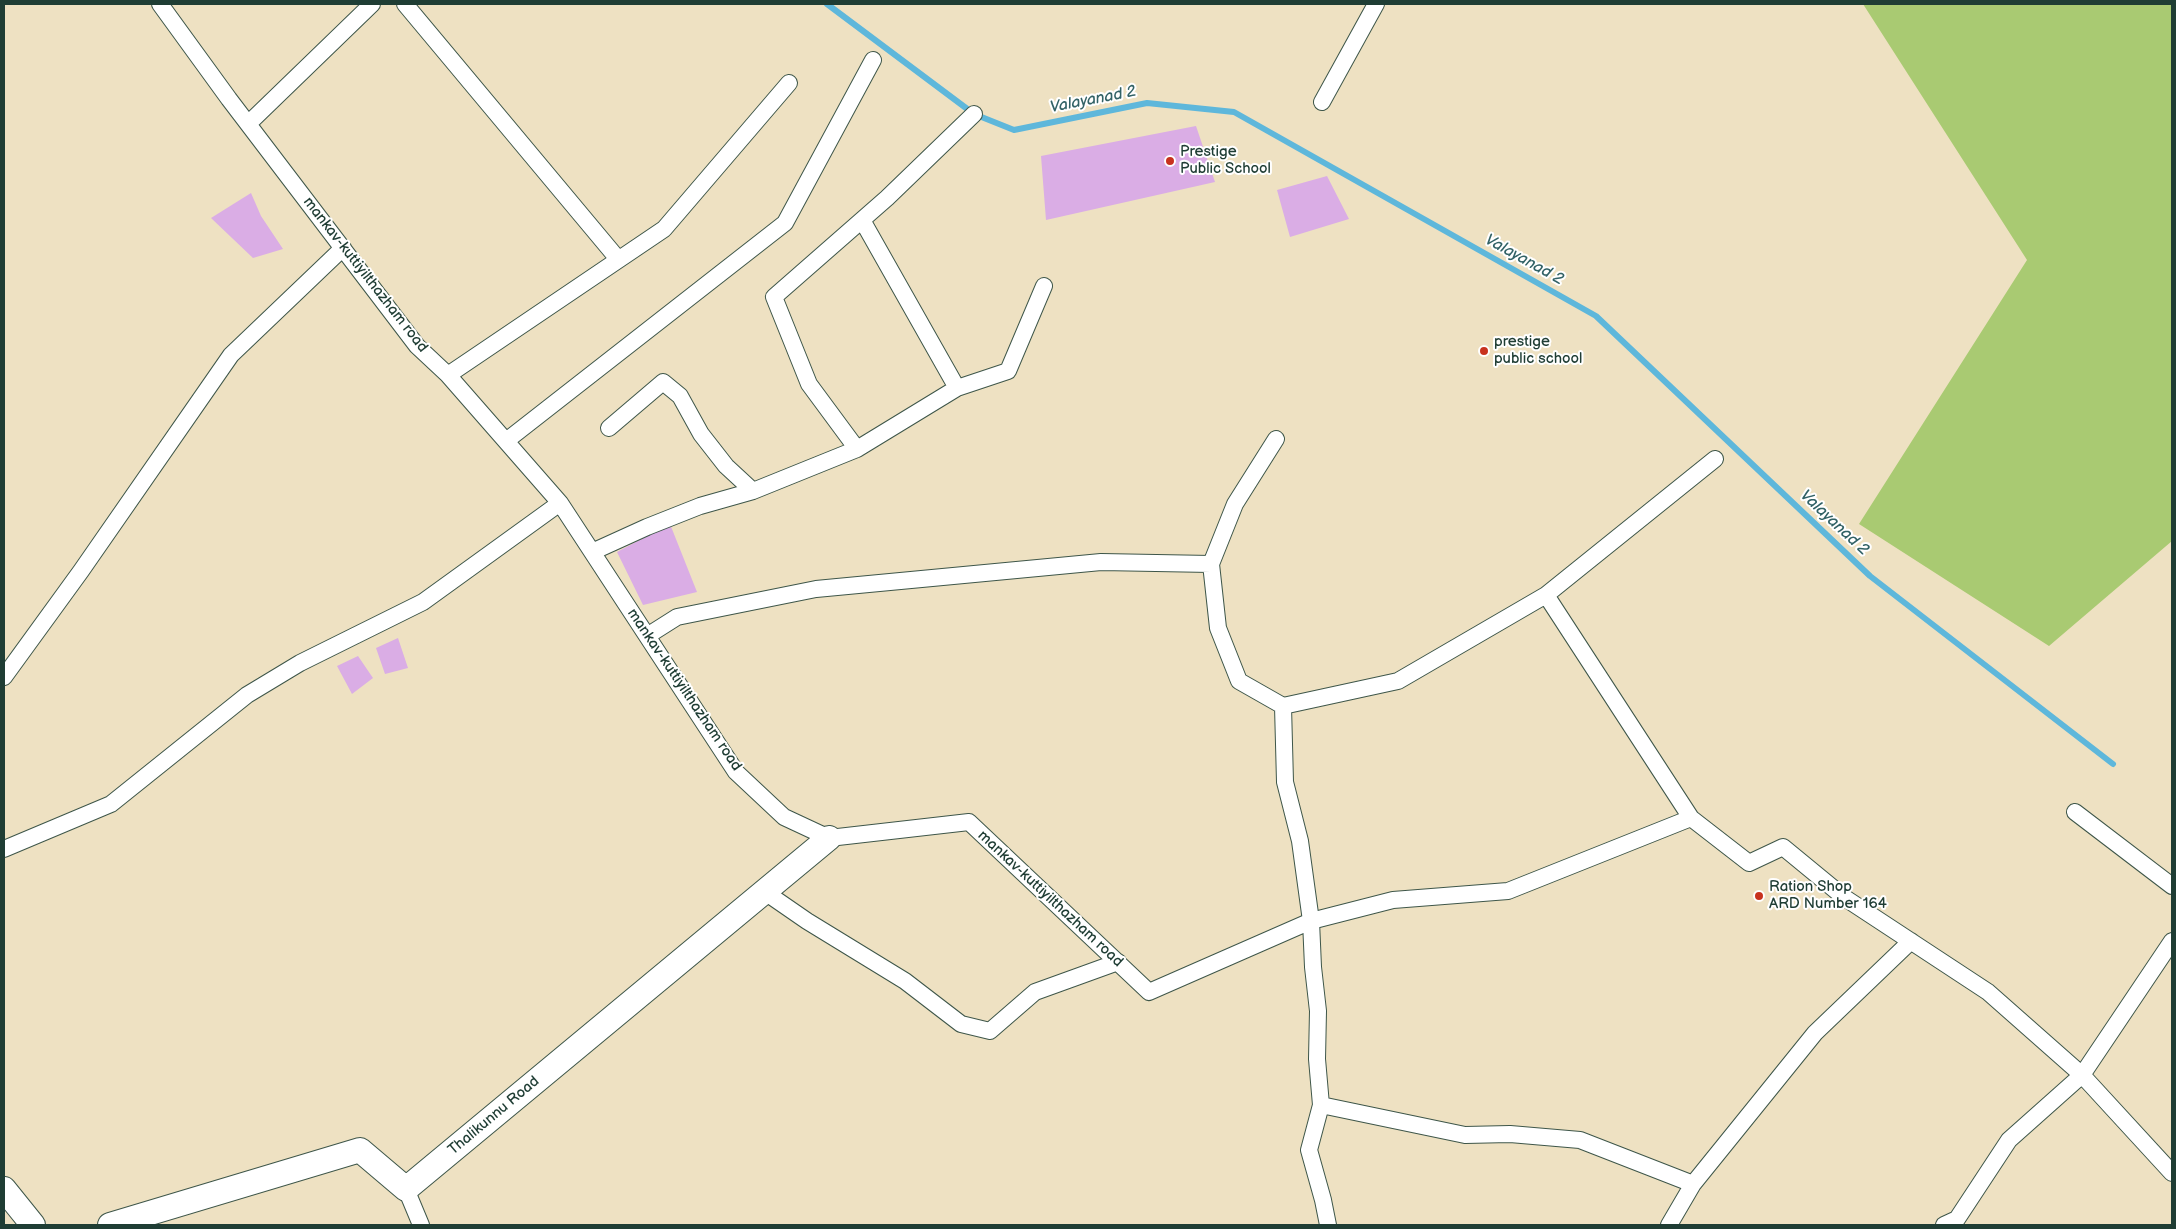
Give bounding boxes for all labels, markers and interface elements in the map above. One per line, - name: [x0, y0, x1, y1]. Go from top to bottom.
- water label: Valayanad 2: [1048, 82, 1138, 118]
- place label: Prestige Public School: [1180, 143, 1271, 178]
- marker: Prestige Public School: [1164, 155, 1176, 167]
- street label: mankav-kuttiyilthazham road: [299, 194, 431, 356]
- water label: Valayanad 2: [1481, 231, 1567, 289]
- place label: prestige public school: [1494, 333, 1582, 368]
- marker: prestige public school: [1478, 345, 1490, 357]
- water label: Valayanad 2: [1796, 486, 1872, 560]
- street label: mankav-kuttiyilthazham road: [623, 605, 745, 775]
- street label: mankav-kuttiyilthazham road: [974, 827, 1126, 971]
- place label: Ration Shop ARD Number 164: [1769, 878, 1887, 913]
- marker: Ration Shop ARD Number 164: [1753, 890, 1765, 902]
- street label: Thalikunnu Road: [445, 1073, 543, 1159]

